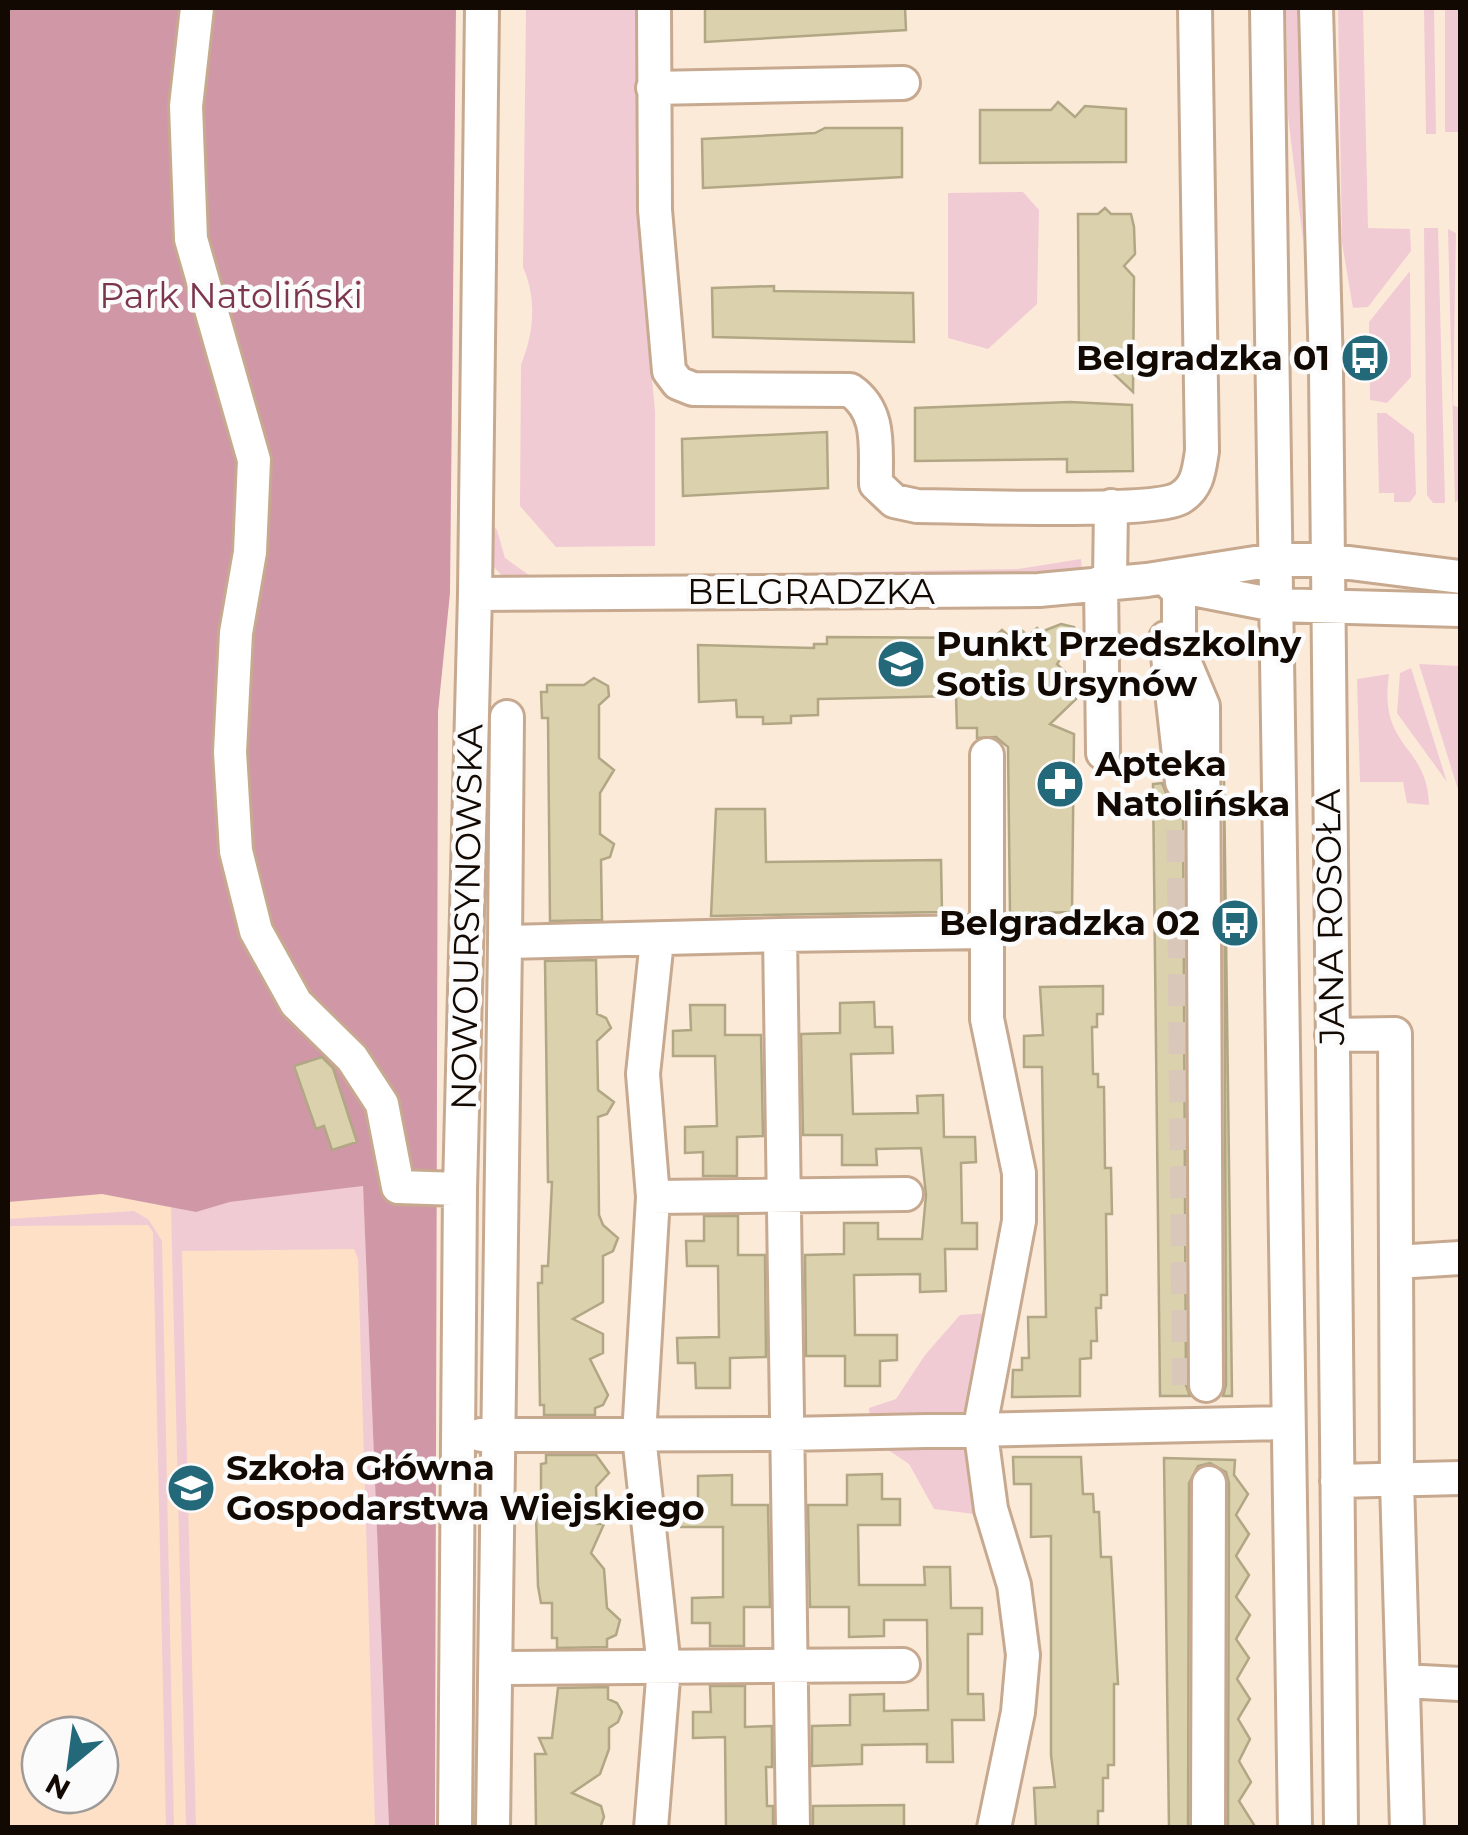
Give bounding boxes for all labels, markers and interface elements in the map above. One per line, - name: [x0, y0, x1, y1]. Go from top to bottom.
- park label: Park Natoliński: [99, 274, 363, 317]
- bus stop icon: Belgradzka 01: [1339, 332, 1391, 384]
- place label: Belgradzka 01: [1076, 336, 1330, 379]
- street label: BELGRADZKA: [687, 570, 936, 613]
- place label: Punkt Przedszkolny Sotis Ursynów: [936, 622, 1302, 705]
- school or university icon: Punkt Przedszkolny Sotis Ursynów: [875, 638, 927, 690]
- street label: NOWOURSYNOWSKA: [442, 723, 491, 1110]
- place label: Apteka Natolińska: [1094, 742, 1290, 825]
- pharmacy icon: Apteka Natolińska: [1034, 758, 1086, 810]
- street label: JANA ROSOŁA: [1306, 788, 1353, 1047]
- bus stop icon: Belgradzka 02: [1209, 897, 1261, 949]
- place label: Belgradzka 02: [939, 901, 1200, 944]
- place label: Szkoła Główna Gospodarstwa Wiejskiego: [226, 1446, 705, 1529]
- school or university icon: Szkoła Główna Gospodarstwa Wiejskiego: [165, 1462, 217, 1514]
- north arrow: [20, 1715, 120, 1815]
- text: N: [40, 1767, 76, 1807]

